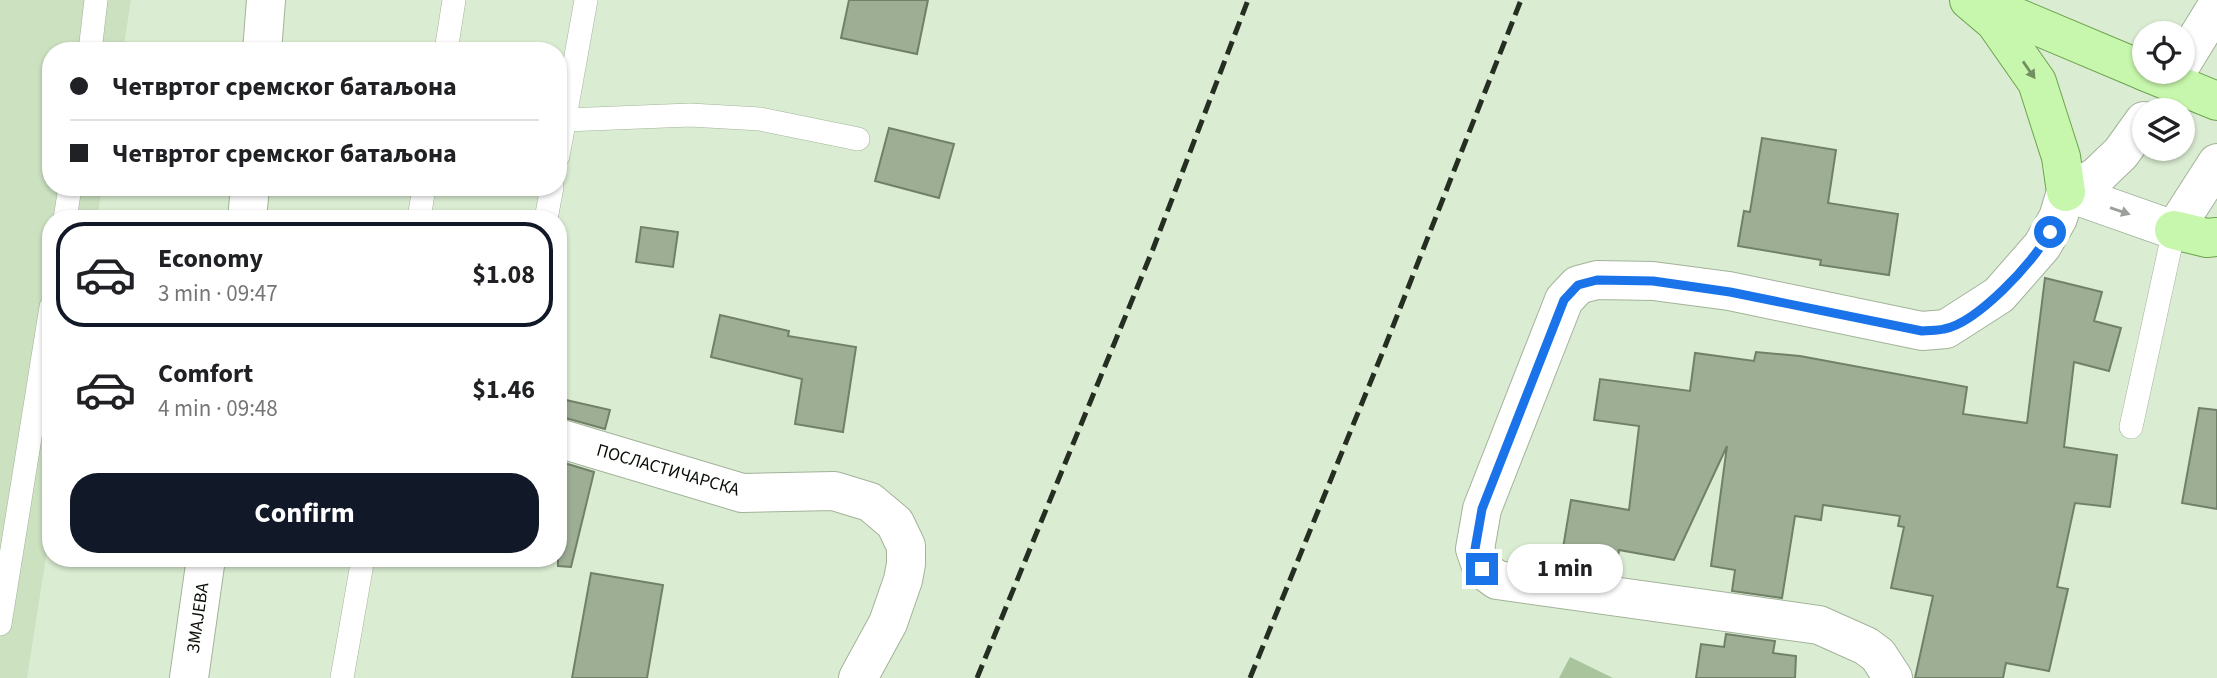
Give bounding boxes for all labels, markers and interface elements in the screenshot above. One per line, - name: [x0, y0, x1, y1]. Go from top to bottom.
- map controls: [2132, 21, 2195, 161]
- button: locate: [2132, 21, 2195, 84]
- one-way arrow: [2022, 61, 2036, 79]
- text: Четвртог сремског батаљона: [112, 68, 457, 105]
- button: layers: [2132, 98, 2195, 161]
- text: Четвртог сремског батаљона: [112, 135, 457, 172]
- one-way arrow: [2110, 206, 2131, 217]
- route start: [2034, 216, 2066, 248]
- text: Economy: [158, 240, 263, 277]
- icon: car: [74, 243, 137, 306]
- text: $1.08: [472, 256, 535, 293]
- text: 3 min · 09:47: [158, 277, 278, 310]
- text: Comfort: [158, 355, 253, 392]
- icon: car: [74, 358, 137, 421]
- text: $1.46: [472, 371, 535, 408]
- text: 4 min · 09:48: [158, 392, 278, 425]
- street label: ПОСЛАСТИЧАРСКА: [594, 438, 743, 502]
- button: Confirm: [70, 473, 539, 553]
- callout: 1 min: [1506, 544, 1622, 594]
- text: 1 min: [1537, 552, 1593, 585]
- route end: [1466, 553, 1498, 585]
- street label: ЗМАЈЕВА: [181, 581, 215, 655]

